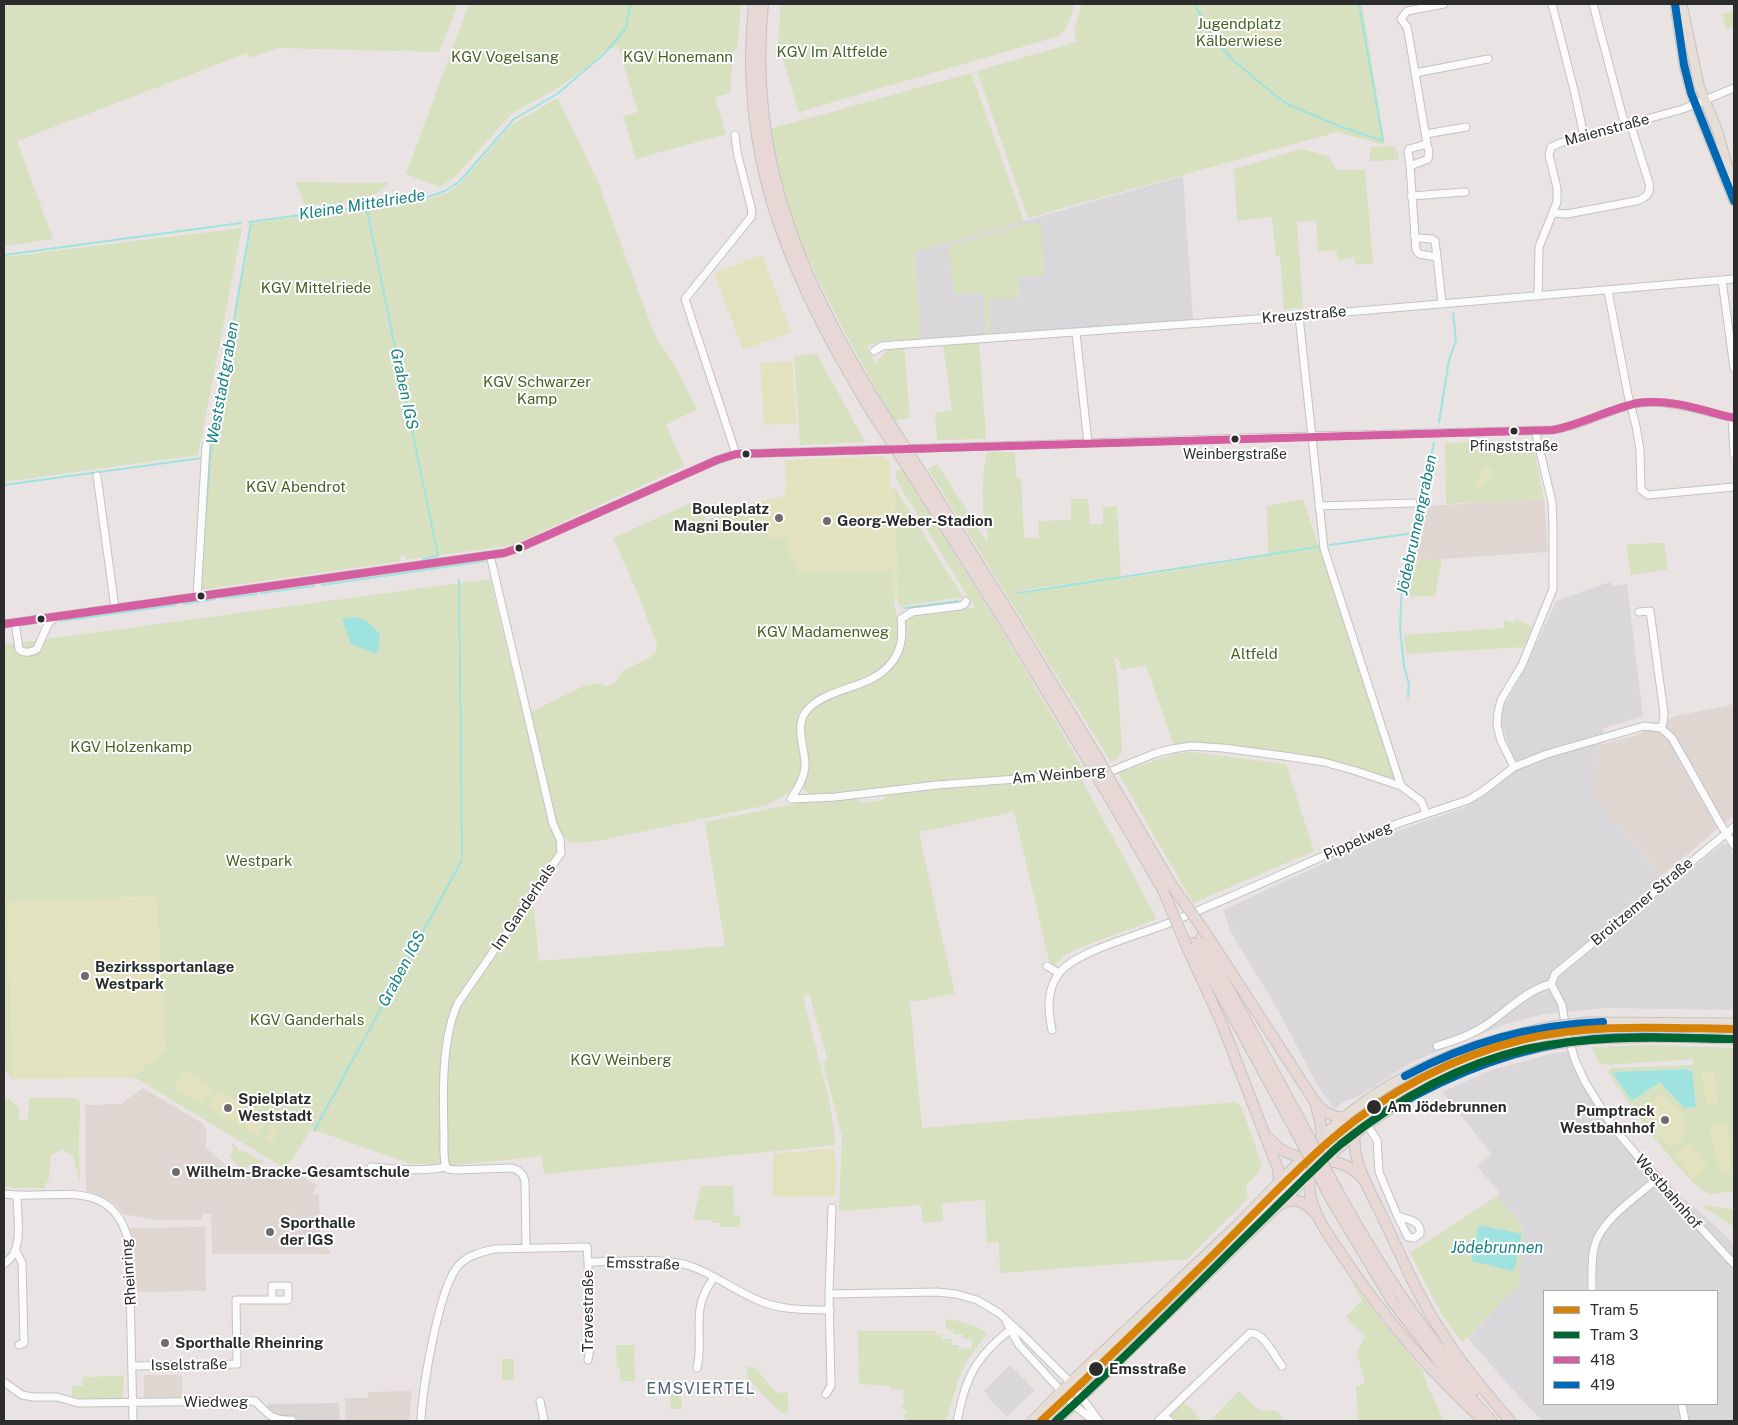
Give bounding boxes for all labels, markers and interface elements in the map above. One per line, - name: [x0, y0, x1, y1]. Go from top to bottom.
- park label: Jugendplatz Kälberwiese: [1196, 15, 1282, 50]
- park label: KGV Im Altfelde: [776, 43, 888, 61]
- park label: KGV Vogelsang: [451, 48, 559, 66]
- park label: KGV Honemann: [623, 48, 733, 66]
- street label: Maienstraße: [1563, 110, 1651, 150]
- water label: Kleine Mittelriede: [297, 186, 427, 224]
- park label: KGV Mittelriede: [261, 279, 371, 297]
- street label: Kreuzstraße: [1261, 302, 1347, 328]
- water label: Weststadtgraben: [203, 320, 243, 446]
- water label: Graben IGS: [386, 347, 422, 431]
- park label: KGV Schwarzer Kamp: [483, 373, 591, 408]
- marker: Pfingststraße: [1509, 426, 1519, 436]
- marker: Weinbergstraße: [1230, 434, 1240, 444]
- place label: Pfingststraße: [1470, 439, 1558, 455]
- place label: Weinbergstraße: [1183, 447, 1287, 463]
- unlabelled marker: [741, 449, 751, 459]
- water label: Jödebrunnengraben: [1393, 453, 1441, 597]
- park label: KGV Abendrot: [246, 478, 346, 496]
- place label: Bouleplatz Magni Bouler: [674, 500, 769, 535]
- marker: Bouleplatz Magni Bouler: [773, 512, 785, 524]
- place label: Georg-Weber-Stadion: [837, 512, 993, 530]
- marker: Georg-Weber-Stadion: [821, 515, 833, 527]
- unlabelled marker: [514, 543, 524, 553]
- unlabelled marker: [196, 591, 206, 601]
- unlabelled marker: [36, 614, 46, 624]
- park label: KGV Madamenweg: [757, 623, 889, 641]
- park label: Altfeld: [1230, 645, 1278, 663]
- park label: KGV Holzenkamp: [70, 738, 192, 756]
- street label: Am Weinberg: [1011, 762, 1107, 788]
- street label: Pippelweg: [1321, 818, 1395, 864]
- park label: Westpark: [226, 852, 292, 870]
- street label: Broitzemer Straße: [1587, 854, 1697, 950]
- street label: Im Ganderhals: [488, 860, 560, 954]
- water label: Graben IGS: [374, 928, 430, 1010]
- place label: Bezirkssportanlage Westpark: [95, 958, 234, 993]
- marker: Bezirkssportanlage Westpark: [79, 970, 91, 982]
- park label: KGV Ganderhals: [250, 1011, 364, 1029]
- park label: KGV Weinberg: [570, 1051, 672, 1069]
- place label: Spielplatz Weststadt: [238, 1090, 312, 1125]
- marker: Am Jödebrunnen: [1365, 1098, 1383, 1116]
- place label: Am Jödebrunnen: [1387, 1098, 1507, 1116]
- marker: Spielplatz Weststadt: [222, 1102, 234, 1114]
- place label: Pumptrack Westbahnhof: [1560, 1102, 1655, 1137]
- marker: Pumptrack Westbahnhof: [1659, 1114, 1671, 1126]
- street label: Westbahnhof: [1631, 1151, 1705, 1233]
- place label: Wilhelm-Bracke-Gesamtschule: [186, 1163, 410, 1181]
- marker: Wilhelm-Bracke-Gesamtschule: [170, 1166, 182, 1178]
- place label: Sporthalle der IGS: [280, 1214, 356, 1249]
- marker: Sporthalle der IGS: [264, 1226, 276, 1238]
- street label: Rheinring: [118, 1238, 140, 1306]
- water label: Jödebrunnen: [1451, 1238, 1543, 1258]
- street label: Emsstraße: [606, 1254, 680, 1274]
- street label: Travestraße: [579, 1270, 597, 1352]
- legend: [1543, 1290, 1718, 1405]
- text: Tram 5: [1590, 1301, 1639, 1318]
- text: Tram 3: [1590, 1326, 1638, 1343]
- place label: Sporthalle Rheinring: [175, 1334, 323, 1352]
- marker: Sporthalle Rheinring: [159, 1337, 171, 1349]
- text: 418: [1590, 1351, 1615, 1368]
- street label: Isselstraße: [150, 1355, 228, 1375]
- marker: Emsstraße: [1087, 1360, 1105, 1378]
- place label: Emsstraße: [1109, 1360, 1186, 1378]
- text: 419: [1590, 1376, 1615, 1393]
- district label: EMSVIERTEL: [645, 1379, 757, 1399]
- street label: Wiedweg: [184, 1393, 248, 1411]

